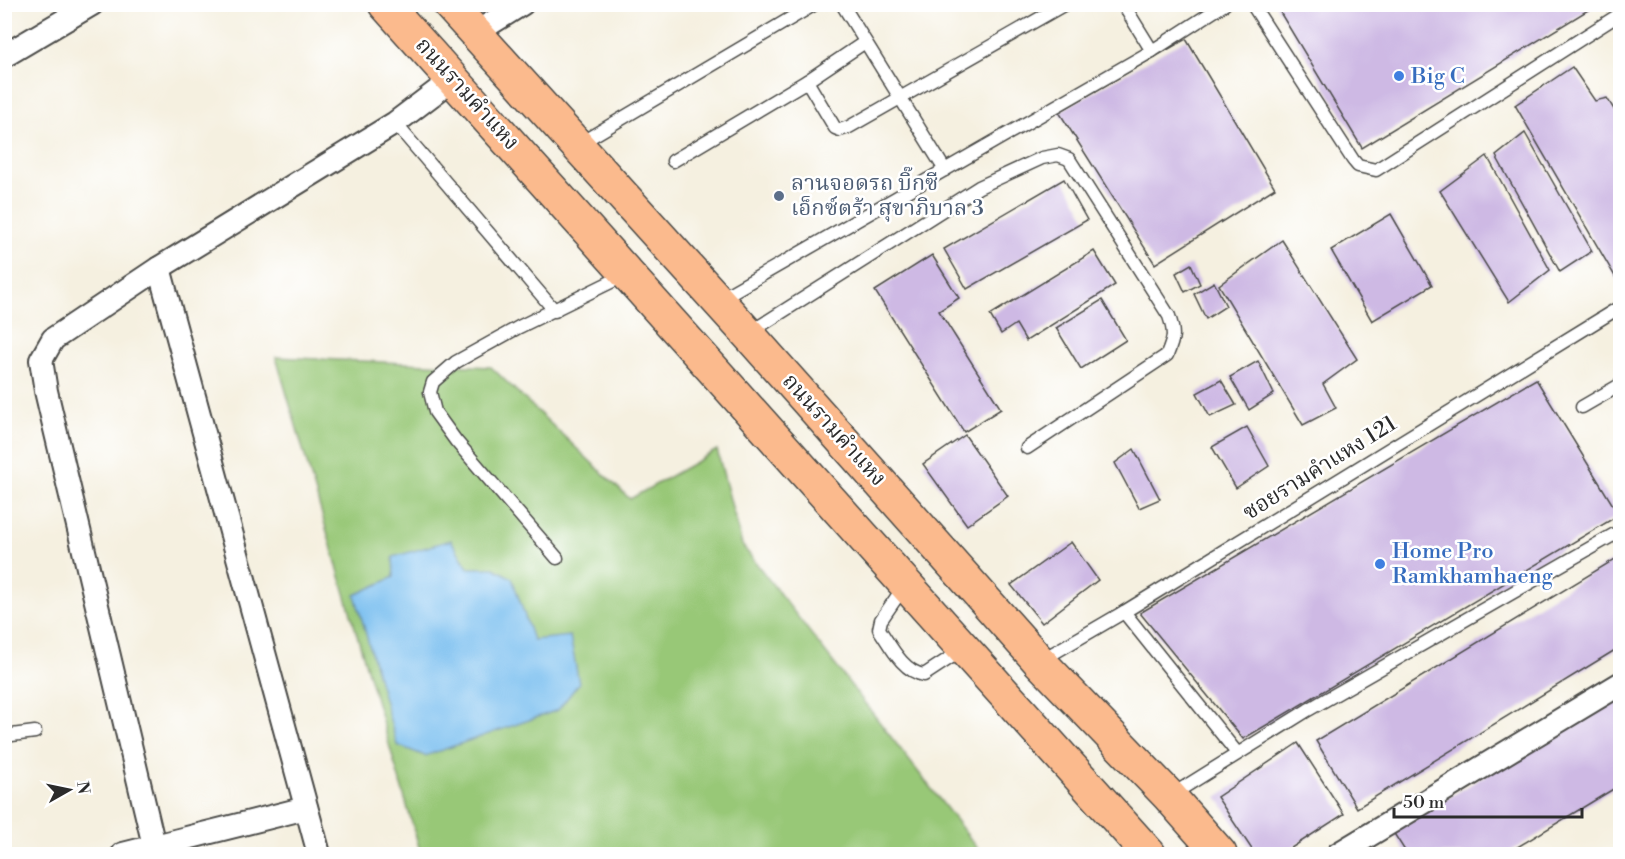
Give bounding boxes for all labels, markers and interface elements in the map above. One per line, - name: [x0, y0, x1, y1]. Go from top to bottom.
- street label: ถนนรามคำแหง: [409, 32, 525, 156]
- place label: Big C: [1410, 63, 1465, 90]
- marker: Big C: [1392, 69, 1406, 83]
- place label: ลานจอดรถ บิ๊กซี เอ็กซ์ตร้า สุขาภิบาล 3: [791, 166, 984, 222]
- marker: ลานจอดรถ บิ๊กซี เอ็กซ์ตร้า สุขาภิบาล 3: [772, 189, 786, 203]
- street label: ถนนรามคำแหง: [776, 368, 892, 492]
- street label: ซอยรามคำแหง 121: [1238, 410, 1402, 526]
- place label: Home Pro Ramkhamhaeng: [1392, 538, 1554, 590]
- marker: Home Pro Ramkhamhaeng: [1373, 557, 1387, 571]
- north arrow: [39, 760, 99, 820]
- text: N: [72, 780, 94, 796]
- scale bar: [1394, 781, 1582, 819]
- text: 50 m: [1403, 791, 1445, 814]

